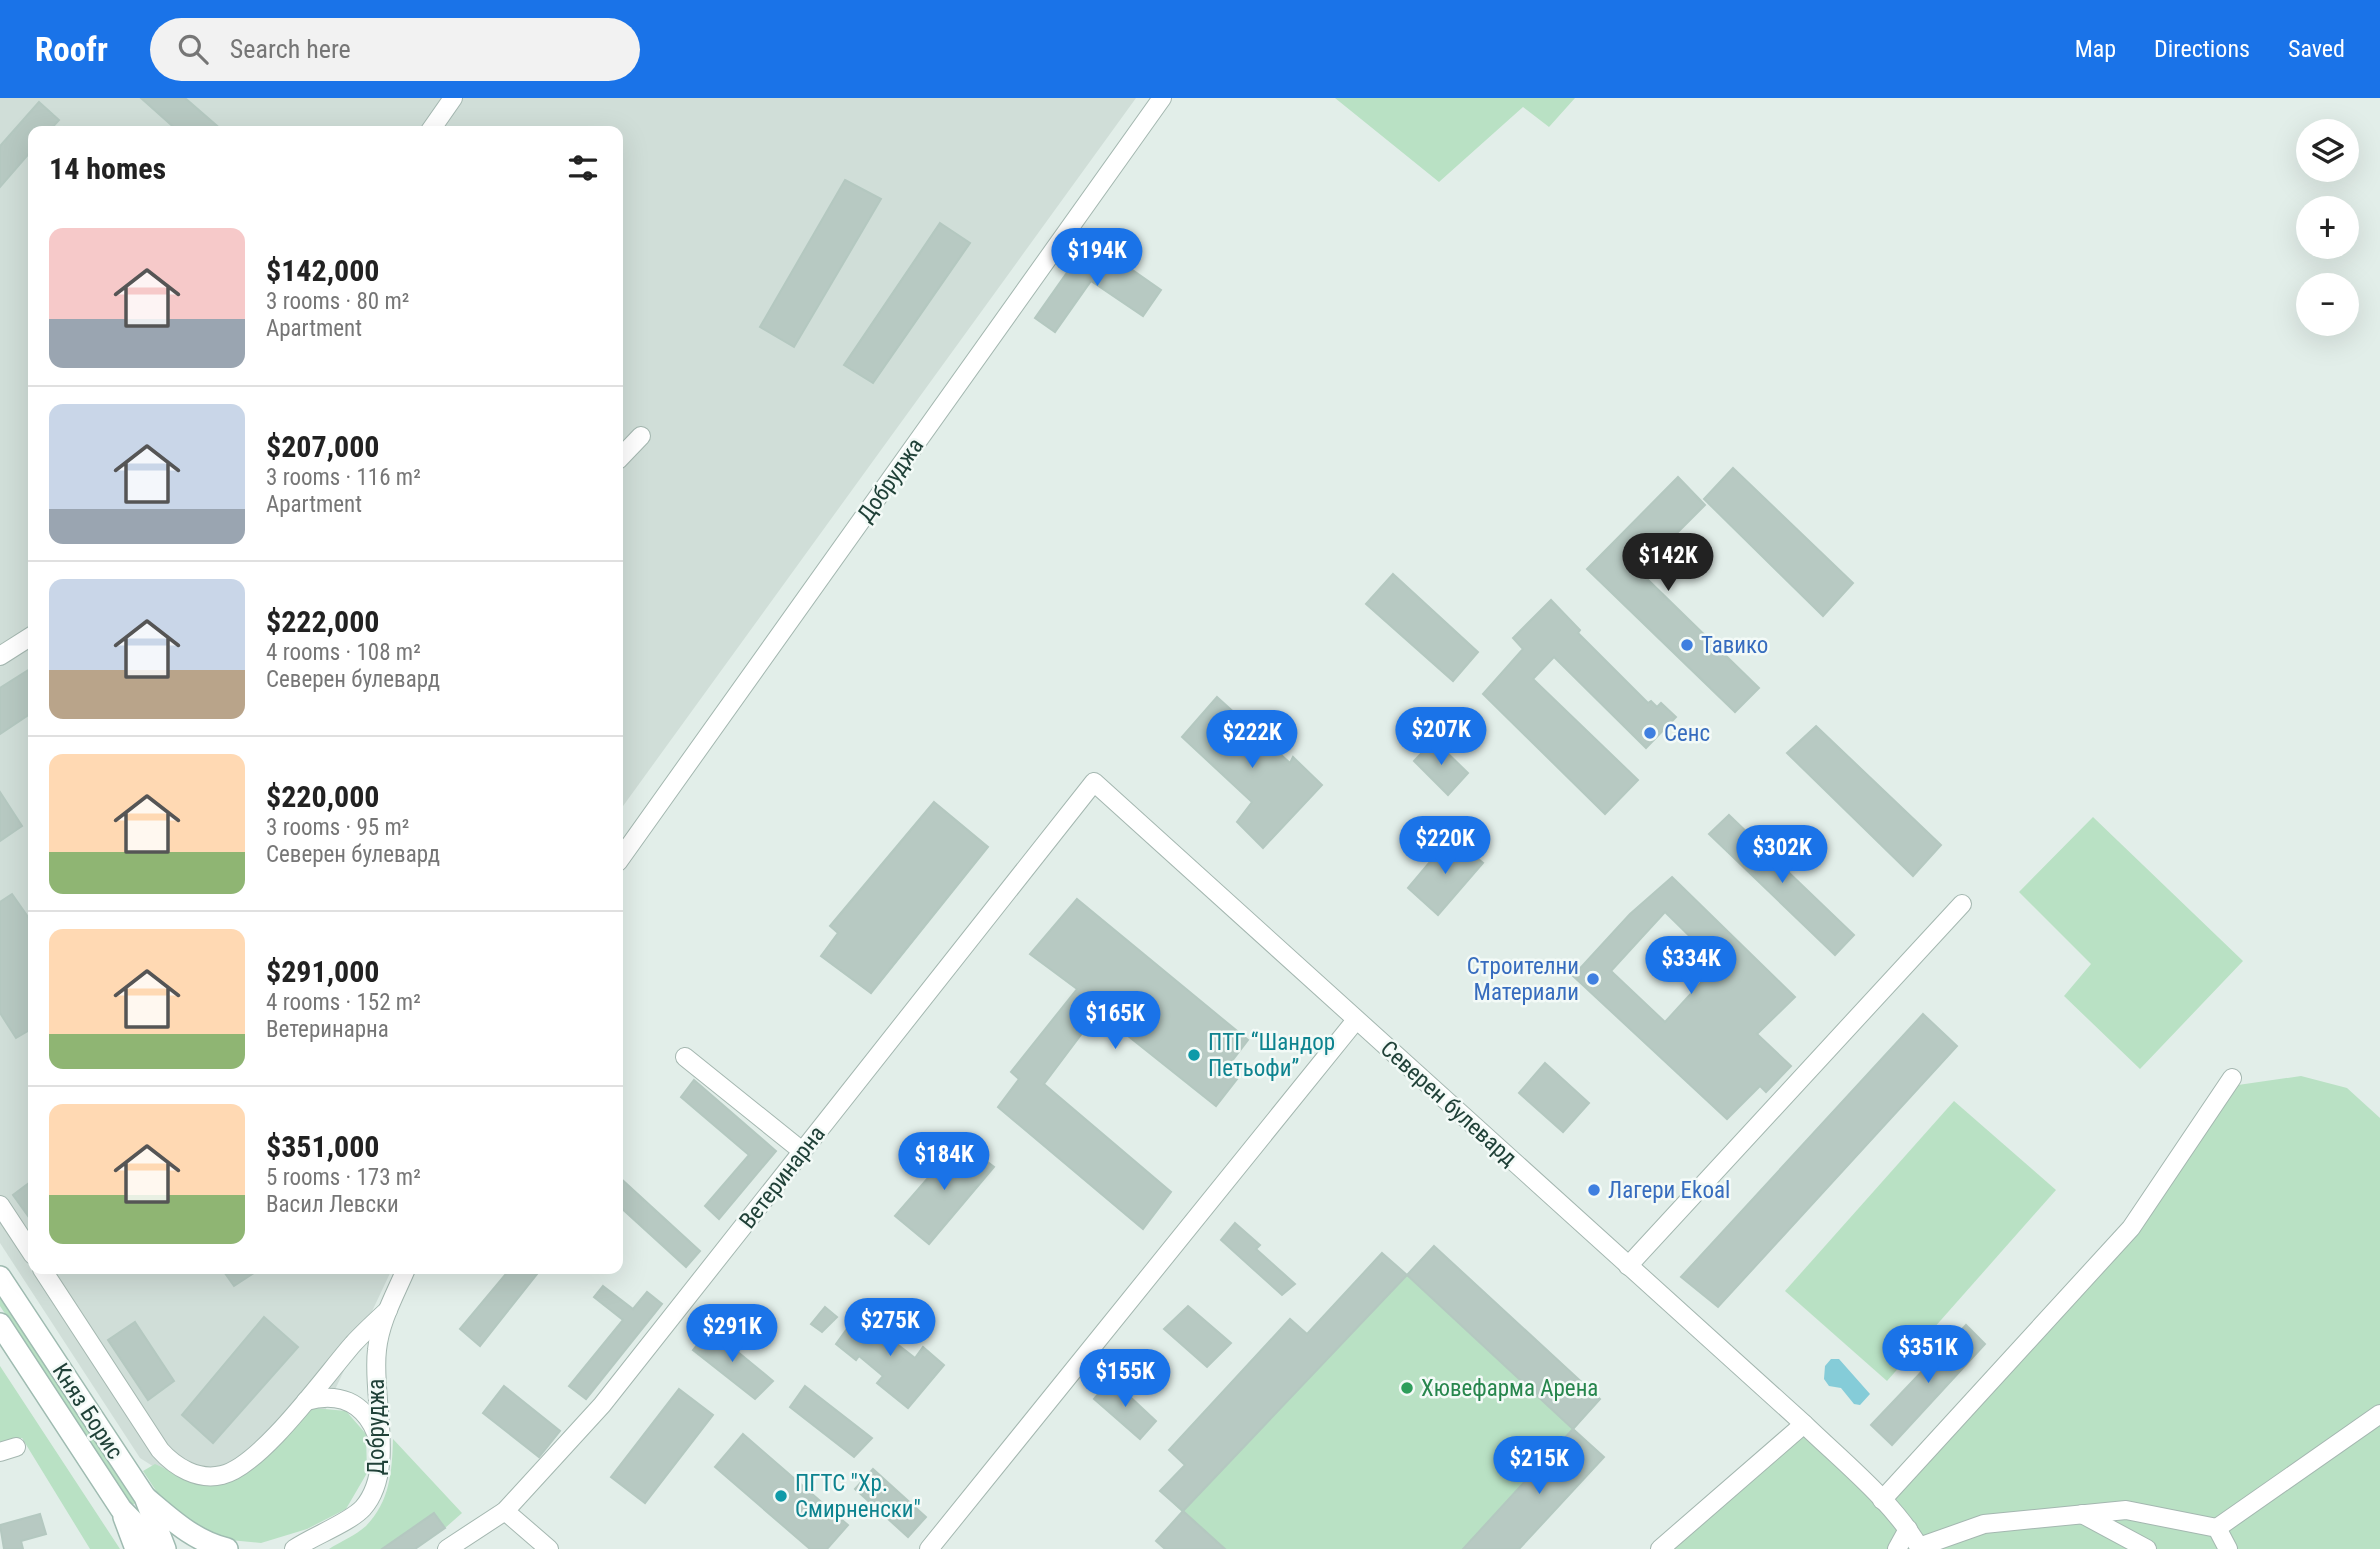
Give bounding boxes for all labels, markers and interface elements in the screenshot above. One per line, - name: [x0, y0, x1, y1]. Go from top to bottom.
- search box: [150, 18, 640, 81]
- text: Roofr: [35, 30, 108, 69]
- icon: search: [174, 30, 212, 68]
- text: Search here: [230, 34, 351, 64]
- text: Map: [2075, 35, 2116, 63]
- text: Directions: [2154, 35, 2250, 63]
- text: Saved: [2288, 35, 2345, 63]
- map controls: [2296, 119, 2359, 336]
- button: layers: [2296, 119, 2359, 182]
- icon: filters: [564, 149, 602, 187]
- text: 14 homes: [49, 151, 166, 186]
- button: +: [2296, 196, 2359, 259]
- pin: $194K: [1048, 228, 1146, 288]
- text: $194K: [1067, 237, 1127, 264]
- text: $142,000: [266, 253, 379, 288]
- icon: home: [105, 256, 189, 340]
- button: −: [2296, 273, 2359, 336]
- text: 3 rooms · 80 m²: [266, 288, 409, 315]
- text: Apartment: [266, 315, 362, 342]
- text: $207,000: [266, 429, 379, 464]
- icon: home: [105, 432, 189, 516]
- street label: Добруджа: [852, 433, 929, 528]
- text: 3 rooms · 116 m²: [266, 464, 421, 491]
- text: Apartment: [266, 491, 362, 518]
- pin: $142K: [1619, 533, 1717, 593]
- text: $142K: [1638, 542, 1698, 569]
- text: $222,000: [266, 604, 379, 639]
- icon: home: [105, 607, 189, 691]
- place label: Тавико: [1701, 632, 1768, 659]
- marker: Тавико: [1679, 637, 1695, 653]
- text: 4 rooms · 108 m²: [266, 639, 421, 666]
- text: Северен булевард: [266, 666, 440, 693]
- pin: $207K: [1392, 708, 1490, 767]
- pin: $222K: [1203, 710, 1301, 770]
- text: $207K: [1411, 716, 1471, 743]
- text: $222K: [1222, 719, 1282, 746]
- place label: Сенс: [1664, 720, 1710, 747]
- marker: Сенс: [1642, 725, 1658, 741]
- text: $220,000: [266, 779, 379, 814]
- icon: home: [105, 782, 189, 866]
- text: 3 rooms · 95 m²: [266, 814, 409, 841]
- pin: $220K: [1396, 816, 1494, 876]
- text: $220K: [1415, 825, 1475, 852]
- pin: $302K: [1733, 826, 1831, 885]
- text: $302K: [1752, 834, 1812, 861]
- text: Северен булевард: [266, 841, 440, 868]
- pin: $334K: [1642, 936, 1740, 996]
- text: $334K: [1661, 945, 1721, 972]
- place label: Строителни Материали: [1467, 953, 1579, 1006]
- text: $291,000: [266, 954, 379, 989]
- icon: home: [105, 957, 189, 1041]
- marker: Строителни Материали: [1585, 971, 1601, 987]
- text: 4 rooms · 152 m²: [266, 989, 421, 1016]
- pin: $165K: [1066, 992, 1164, 1051]
- text: $165K: [1085, 1000, 1145, 1027]
- text: Ветеринарна: [266, 1016, 389, 1043]
- place label: ПТГ “Шандор Петьофи”: [1208, 1029, 1335, 1082]
- street label: Северен булевард: [1375, 1035, 1522, 1172]
- marker: ПТГ “Шандор Петьофи”: [1186, 1047, 1202, 1063]
- street label: Ветеринарна: [734, 1121, 831, 1234]
- text: $351,000: [266, 1129, 379, 1164]
- icon: home: [105, 1132, 189, 1216]
- pin: $184K: [895, 1132, 993, 1192]
- text: $184K: [914, 1141, 974, 1168]
- text: 5 rooms · 173 m²: [266, 1164, 421, 1191]
- place label: Лагери Ekoal: [1608, 1177, 1730, 1204]
- marker: Лагери Ekoal: [1586, 1182, 1602, 1198]
- text: Васил Левски: [266, 1191, 399, 1218]
- pin: $275K: [841, 1298, 939, 1358]
- pin: $291K: [683, 1304, 781, 1364]
- text: $275K: [860, 1307, 920, 1334]
- text: $291K: [702, 1313, 762, 1340]
- pin: $351K: [1879, 1326, 1977, 1385]
- text: $351K: [1898, 1334, 1958, 1361]
- pin: $155K: [1076, 1350, 1174, 1409]
- street label: Княз Борис: [47, 1358, 129, 1464]
- text: $155K: [1095, 1358, 1155, 1385]
- place label: Хювефарма Арена: [1421, 1375, 1598, 1402]
- street label: Добруджа: [363, 1379, 390, 1475]
- marker: Хювефарма Арена: [1399, 1380, 1415, 1396]
- pin: $215K: [1490, 1436, 1588, 1496]
- text: $215K: [1509, 1445, 1569, 1472]
- place label: ПГТС "Хр. Смирненски": [795, 1470, 921, 1523]
- marker: ПГТС "Хр. Смирненски": [773, 1488, 789, 1504]

